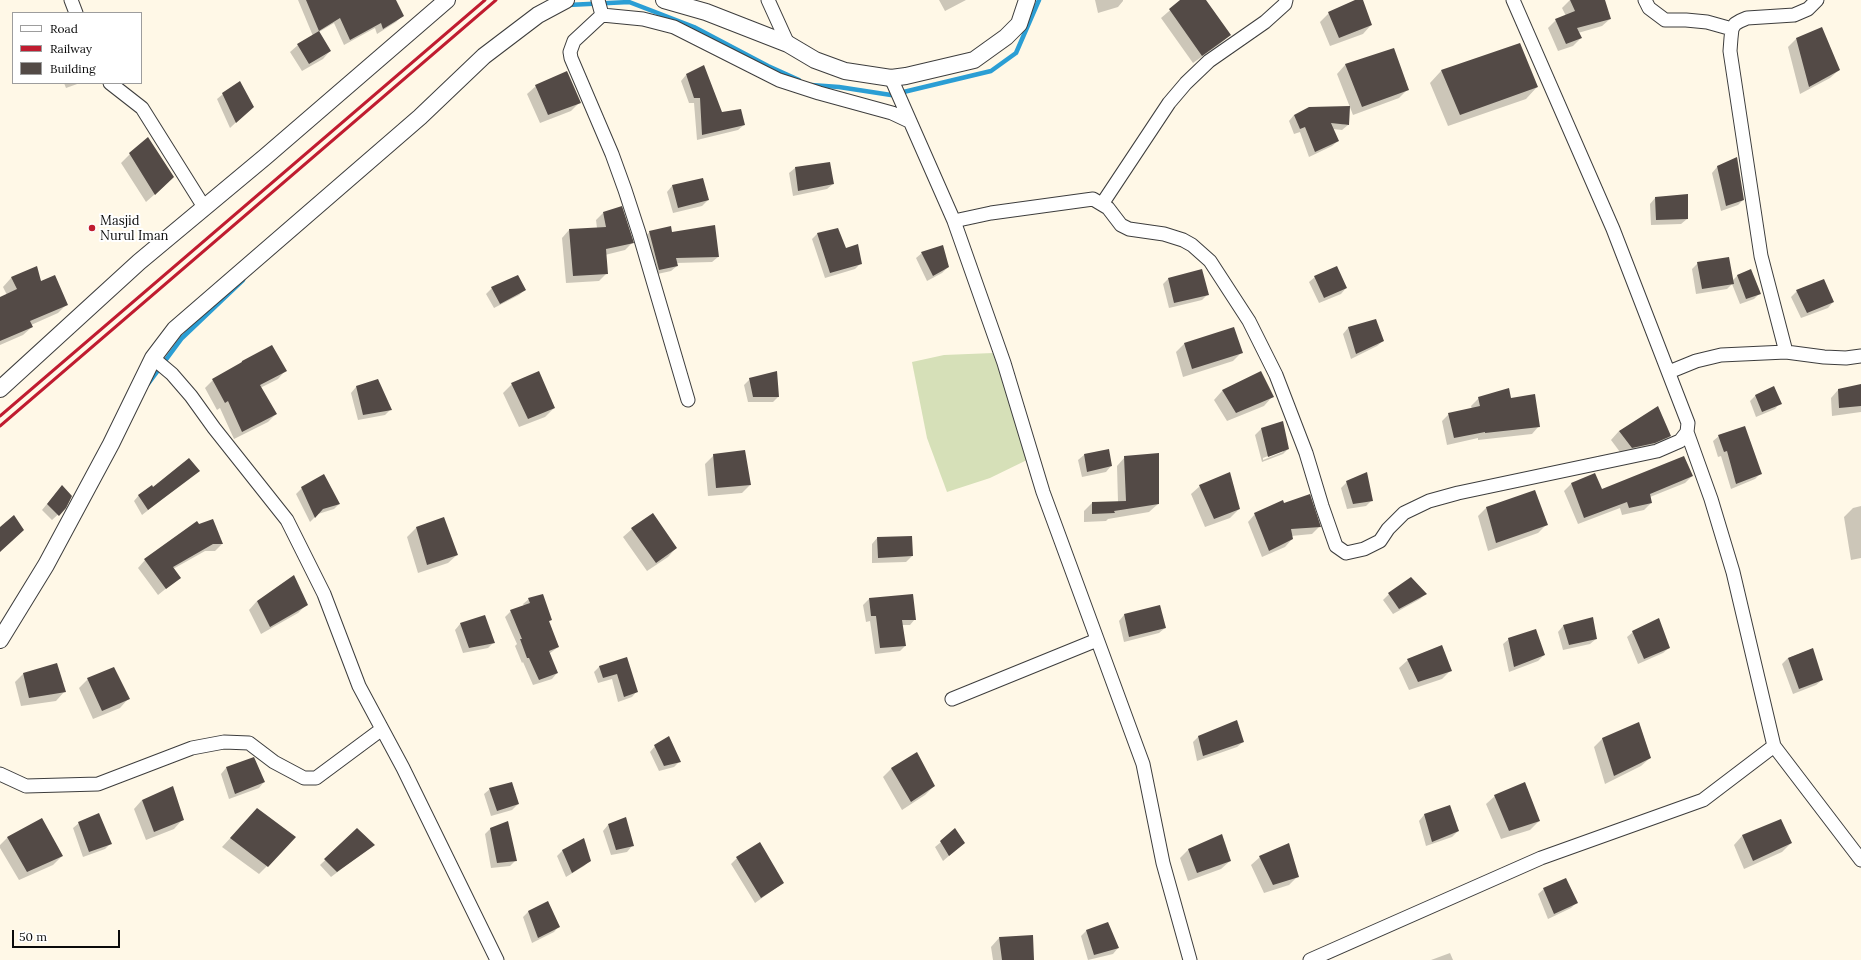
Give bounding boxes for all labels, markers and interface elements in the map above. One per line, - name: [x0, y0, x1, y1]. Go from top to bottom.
- legend: [12, 12, 142, 84]
- text: Road: [50, 21, 78, 36]
- text: Railway: [50, 41, 92, 56]
- text: Building: [50, 61, 96, 76]
- place label: Masjid Nurul Iman: [100, 213, 168, 244]
- marker: Masjid Nurul Iman: [87, 223, 97, 233]
- scale bar: [14, 922, 122, 948]
- text: 50 m: [19, 929, 47, 944]

